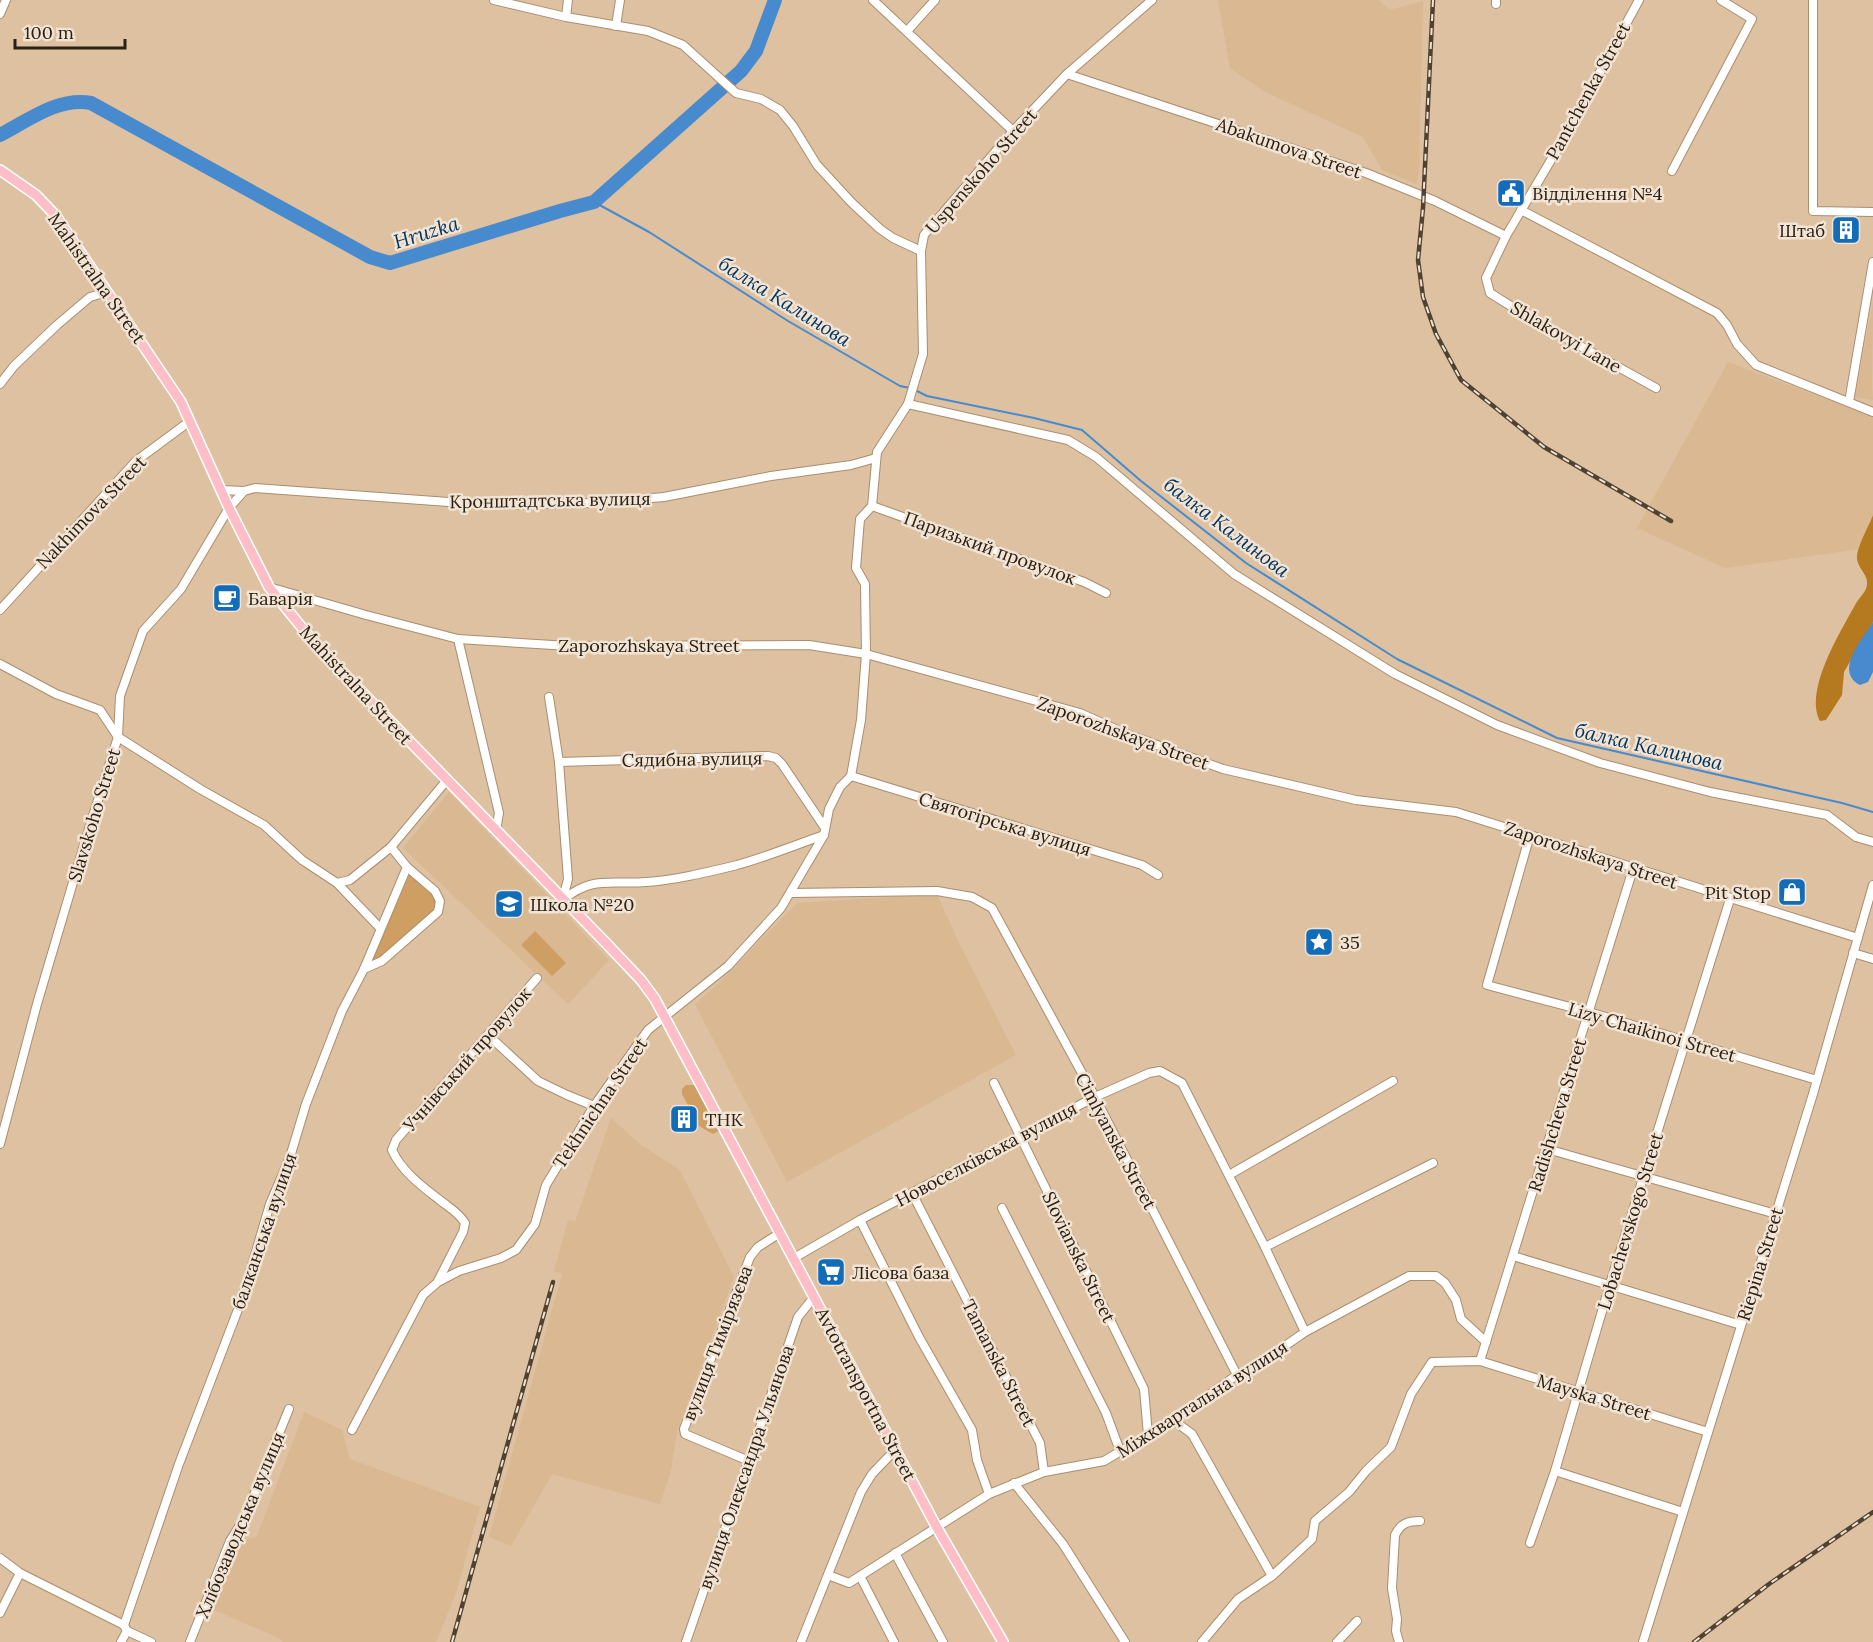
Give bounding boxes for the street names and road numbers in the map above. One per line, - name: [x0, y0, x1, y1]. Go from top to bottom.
- street label: Pantchenka Street: [1541, 18, 1635, 164]
- street label: Uspenskoho Street: [920, 104, 1042, 238]
- street label: Abakumova Street: [1212, 112, 1365, 184]
- street label: Mahistralna Street: [43, 208, 151, 348]
- street label: Shlakovyi Lane: [1506, 296, 1626, 378]
- street label: Nakhimova Street: [31, 450, 151, 574]
- street label: Кронштадтська вулиця: [449, 487, 651, 513]
- street label: Паризький провулок: [901, 506, 1079, 590]
- street label: Mahistralna Street: [295, 621, 417, 749]
- street label: Zaporozhskaya Street: [558, 634, 740, 657]
- street label: Zaporozhskaya Street: [1034, 691, 1212, 775]
- street label: Slavskoho Street: [63, 745, 125, 885]
- street label: Сядибна вулиця: [621, 746, 763, 772]
- street label: Святогірська вулиця: [916, 787, 1094, 861]
- street label: Zaporozhskaya Street: [1501, 816, 1681, 894]
- street label: Учнівський провулок: [397, 982, 536, 1137]
- street label: Lizy Chaikinoi Street: [1565, 997, 1739, 1067]
- street label: Tekhnichna Street: [548, 1033, 652, 1173]
- street label: Radishcheva Street: [1523, 1035, 1591, 1195]
- street label: Cimlyanska Street: [1070, 1069, 1162, 1213]
- street label: Новоселківська вулиця: [891, 1096, 1081, 1212]
- street label: Lobachevskogo Street: [1592, 1129, 1668, 1313]
- street label: балканська вулиця: [226, 1150, 302, 1312]
- street label: Slovianska Street: [1037, 1188, 1121, 1326]
- street label: Riepina Street: [1732, 1204, 1788, 1324]
- street label: вулиця Тимірязєва: [677, 1262, 757, 1424]
- street label: Tamanska Street: [957, 1296, 1041, 1431]
- street label: Avtotransportna Street: [810, 1302, 922, 1485]
- street label: Міжквартальна вулиця: [1112, 1335, 1292, 1463]
- street label: вулиця Олександра Ульянова: [693, 1342, 799, 1592]
- street label: Mayska Street: [1534, 1369, 1654, 1425]
- street label: Хлібозаводська вулиця: [190, 1429, 290, 1621]

